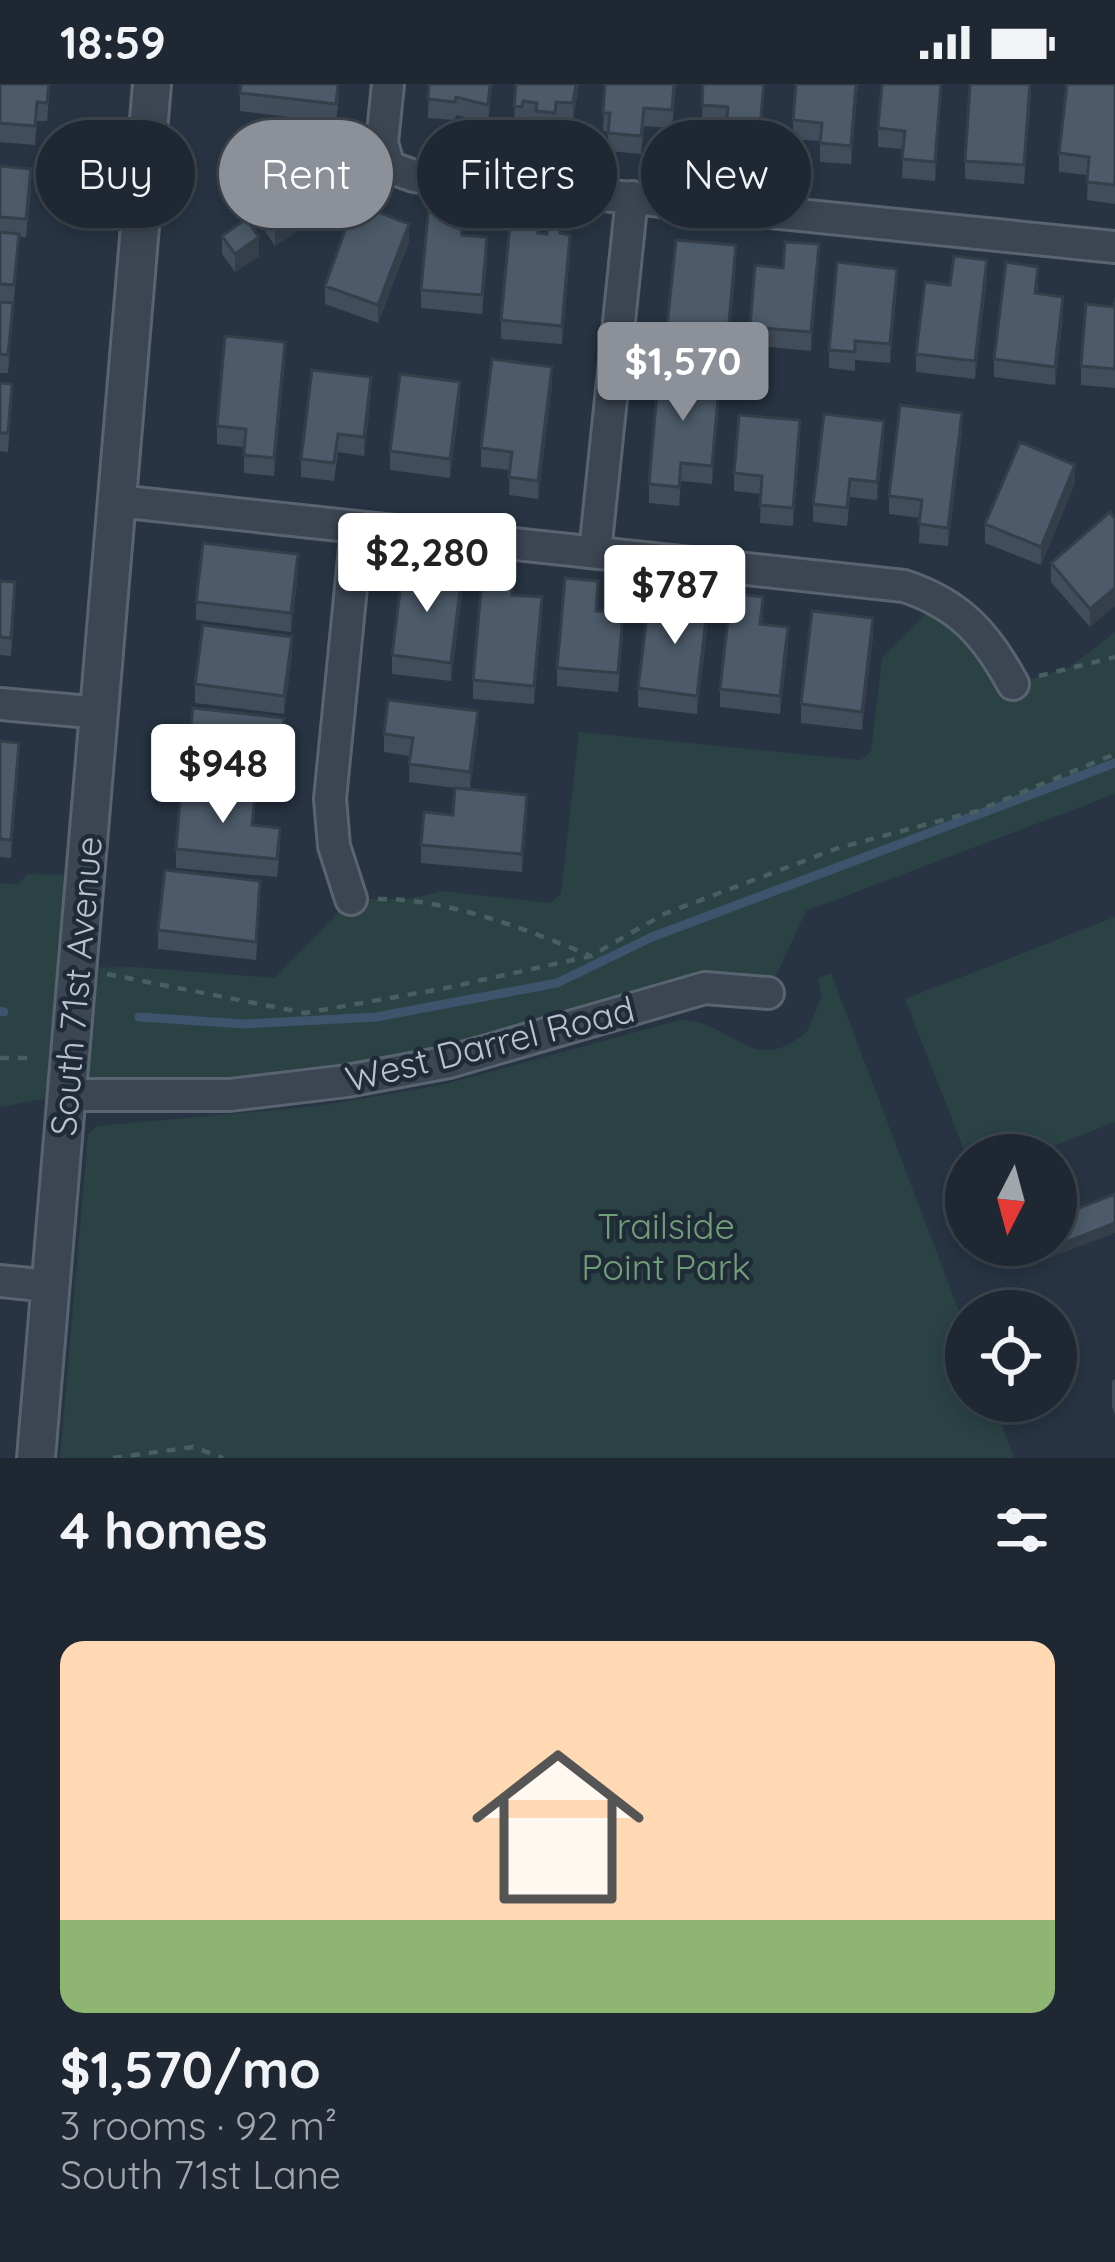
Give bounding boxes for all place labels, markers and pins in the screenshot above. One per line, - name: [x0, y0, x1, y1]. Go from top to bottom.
- pin: $1,570: [585, 322, 781, 424]
- pin: $2,280: [329, 513, 525, 615]
- pin: $787: [604, 545, 746, 647]
- pin: $948: [152, 724, 294, 826]

